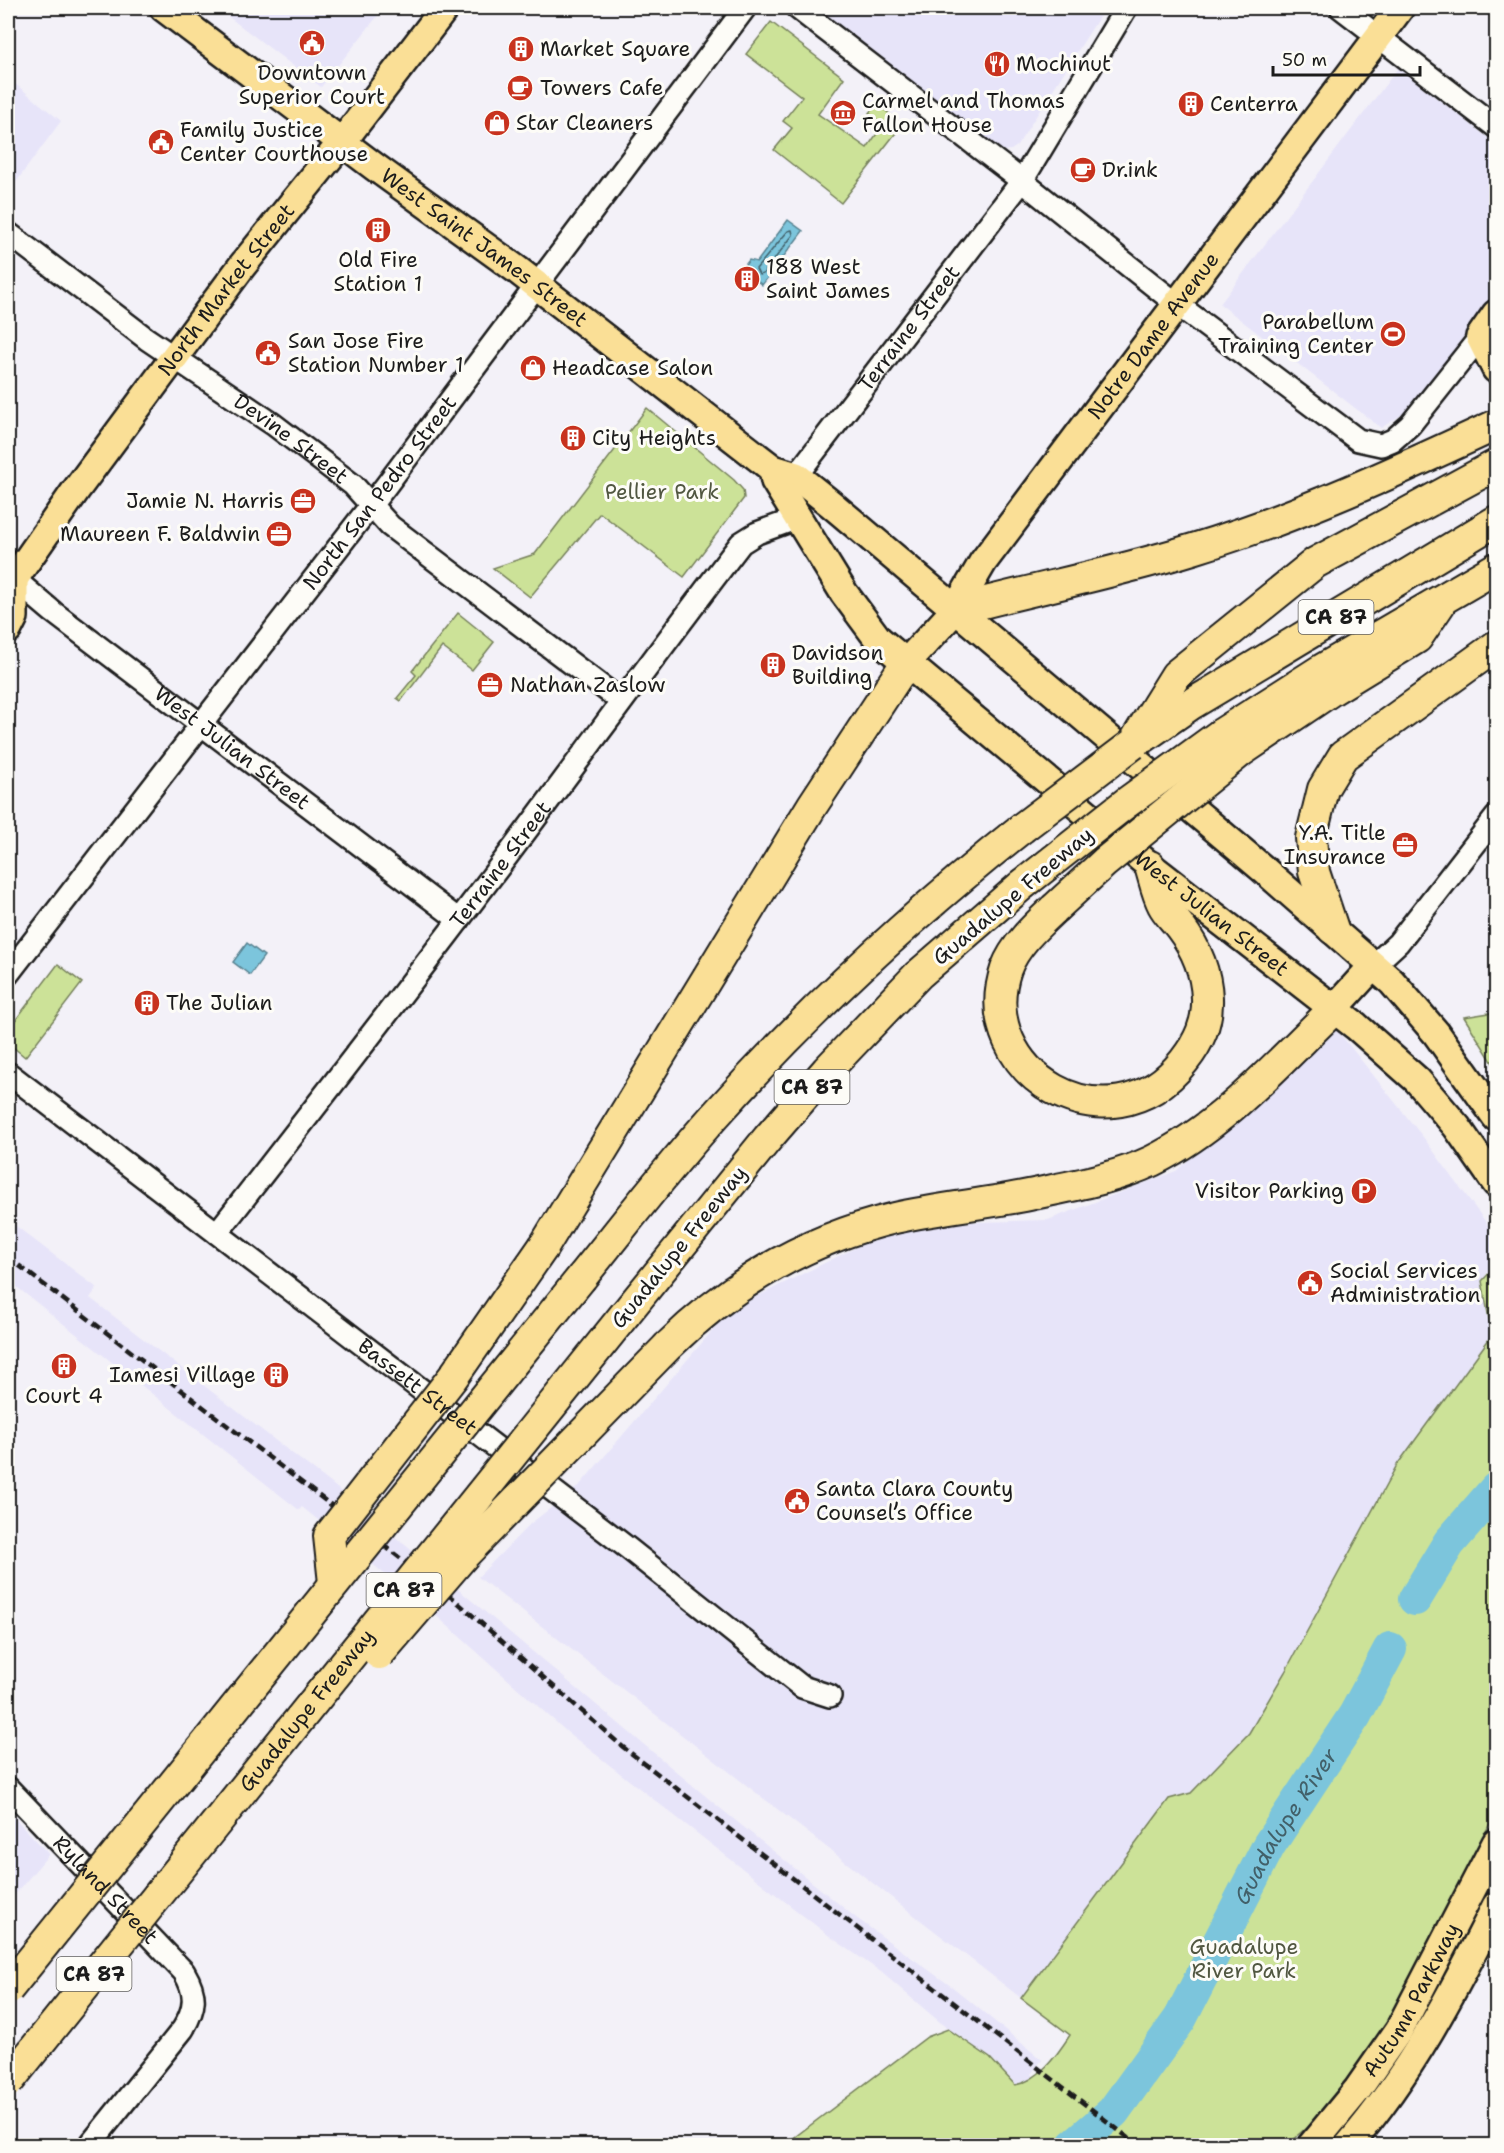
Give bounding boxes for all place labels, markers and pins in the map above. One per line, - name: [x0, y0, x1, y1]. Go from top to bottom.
- public building icon: Downtown Superior Court: [297, 28, 327, 58]
- building icon: Market Square: [506, 34, 536, 64]
- place label: Market Square: [540, 35, 690, 63]
- restaurant icon: Mochinut: [982, 49, 1012, 79]
- place label: Mochinut: [1016, 50, 1111, 78]
- place label: Downtown Superior Court: [239, 59, 385, 111]
- cafe icon: Towers Cafe: [505, 73, 535, 103]
- place label: Towers Cafe: [540, 74, 663, 102]
- place label: Carmel and Thomas Fallon House: [862, 87, 1065, 139]
- building icon: Centerra: [1176, 89, 1206, 119]
- place label: Centerra: [1210, 90, 1298, 118]
- museum icon: Carmel and Thomas Fallon House: [828, 98, 858, 128]
- shop icon: Star Cleaners: [482, 108, 512, 138]
- place label: Star Cleaners: [516, 109, 653, 137]
- place label: Family Justice Center Courthouse: [180, 116, 368, 168]
- public building icon: Family Justice Center Courthouse: [146, 127, 176, 157]
- cafe icon: Dr.ink: [1068, 155, 1098, 185]
- place label: Dr.ink: [1102, 156, 1158, 184]
- building icon: Old Fire Station 1: [363, 215, 393, 245]
- place label: Old Fire Station 1: [334, 246, 422, 298]
- place label: 188 West Saint James: [766, 253, 891, 305]
- building icon: 188 West Saint James: [732, 264, 762, 294]
- place label: Parabellum Training Center: [1218, 308, 1374, 360]
- sports icon: Parabellum Training Center: [1378, 319, 1408, 349]
- place label: San Jose Fire Station Number 1: [288, 327, 464, 379]
- public building icon: San Jose Fire Station Number 1: [253, 338, 283, 368]
- shop icon: Headcase Salon: [518, 353, 548, 383]
- place label: Headcase Salon: [552, 354, 713, 382]
- building icon: City Heights: [558, 423, 588, 453]
- place label: City Heights: [592, 424, 716, 452]
- office icon: Jamie N. Harris: [288, 486, 318, 516]
- place label: Jamie N. Harris: [126, 487, 284, 515]
- office icon: Maureen F. Baldwin: [264, 519, 294, 549]
- place label: Maureen F. Baldwin: [60, 520, 260, 548]
- place label: Davidson Building: [792, 639, 884, 691]
- building icon: Davidson Building: [758, 650, 788, 680]
- office icon: Nathan Zaslow: [475, 670, 505, 700]
- place label: Nathan Zaslow: [510, 671, 665, 699]
- place label: Y.A. Title Insurance: [1284, 819, 1386, 871]
- office icon: Y.A. Title Insurance: [1390, 830, 1420, 860]
- building icon: The Julian: [132, 988, 162, 1018]
- place label: The Julian: [166, 989, 273, 1017]
- parking icon: Visitor Parking: [1349, 1176, 1379, 1206]
- place label: Visitor Parking: [1195, 1177, 1344, 1205]
- place label: Social Services Administration: [1330, 1257, 1481, 1309]
- public building icon: Social Services Administration: [1295, 1268, 1325, 1298]
- building icon: Court 4: [49, 1351, 79, 1381]
- building icon: Iamesi Village: [261, 1360, 291, 1390]
- place label: Iamesi Village: [109, 1361, 256, 1389]
- place label: Court 4: [25, 1382, 103, 1410]
- place label: Santa Clara County Counsel’s Office: [816, 1475, 1013, 1527]
- public building icon: Santa Clara County Counsel’s Office: [782, 1486, 812, 1516]

